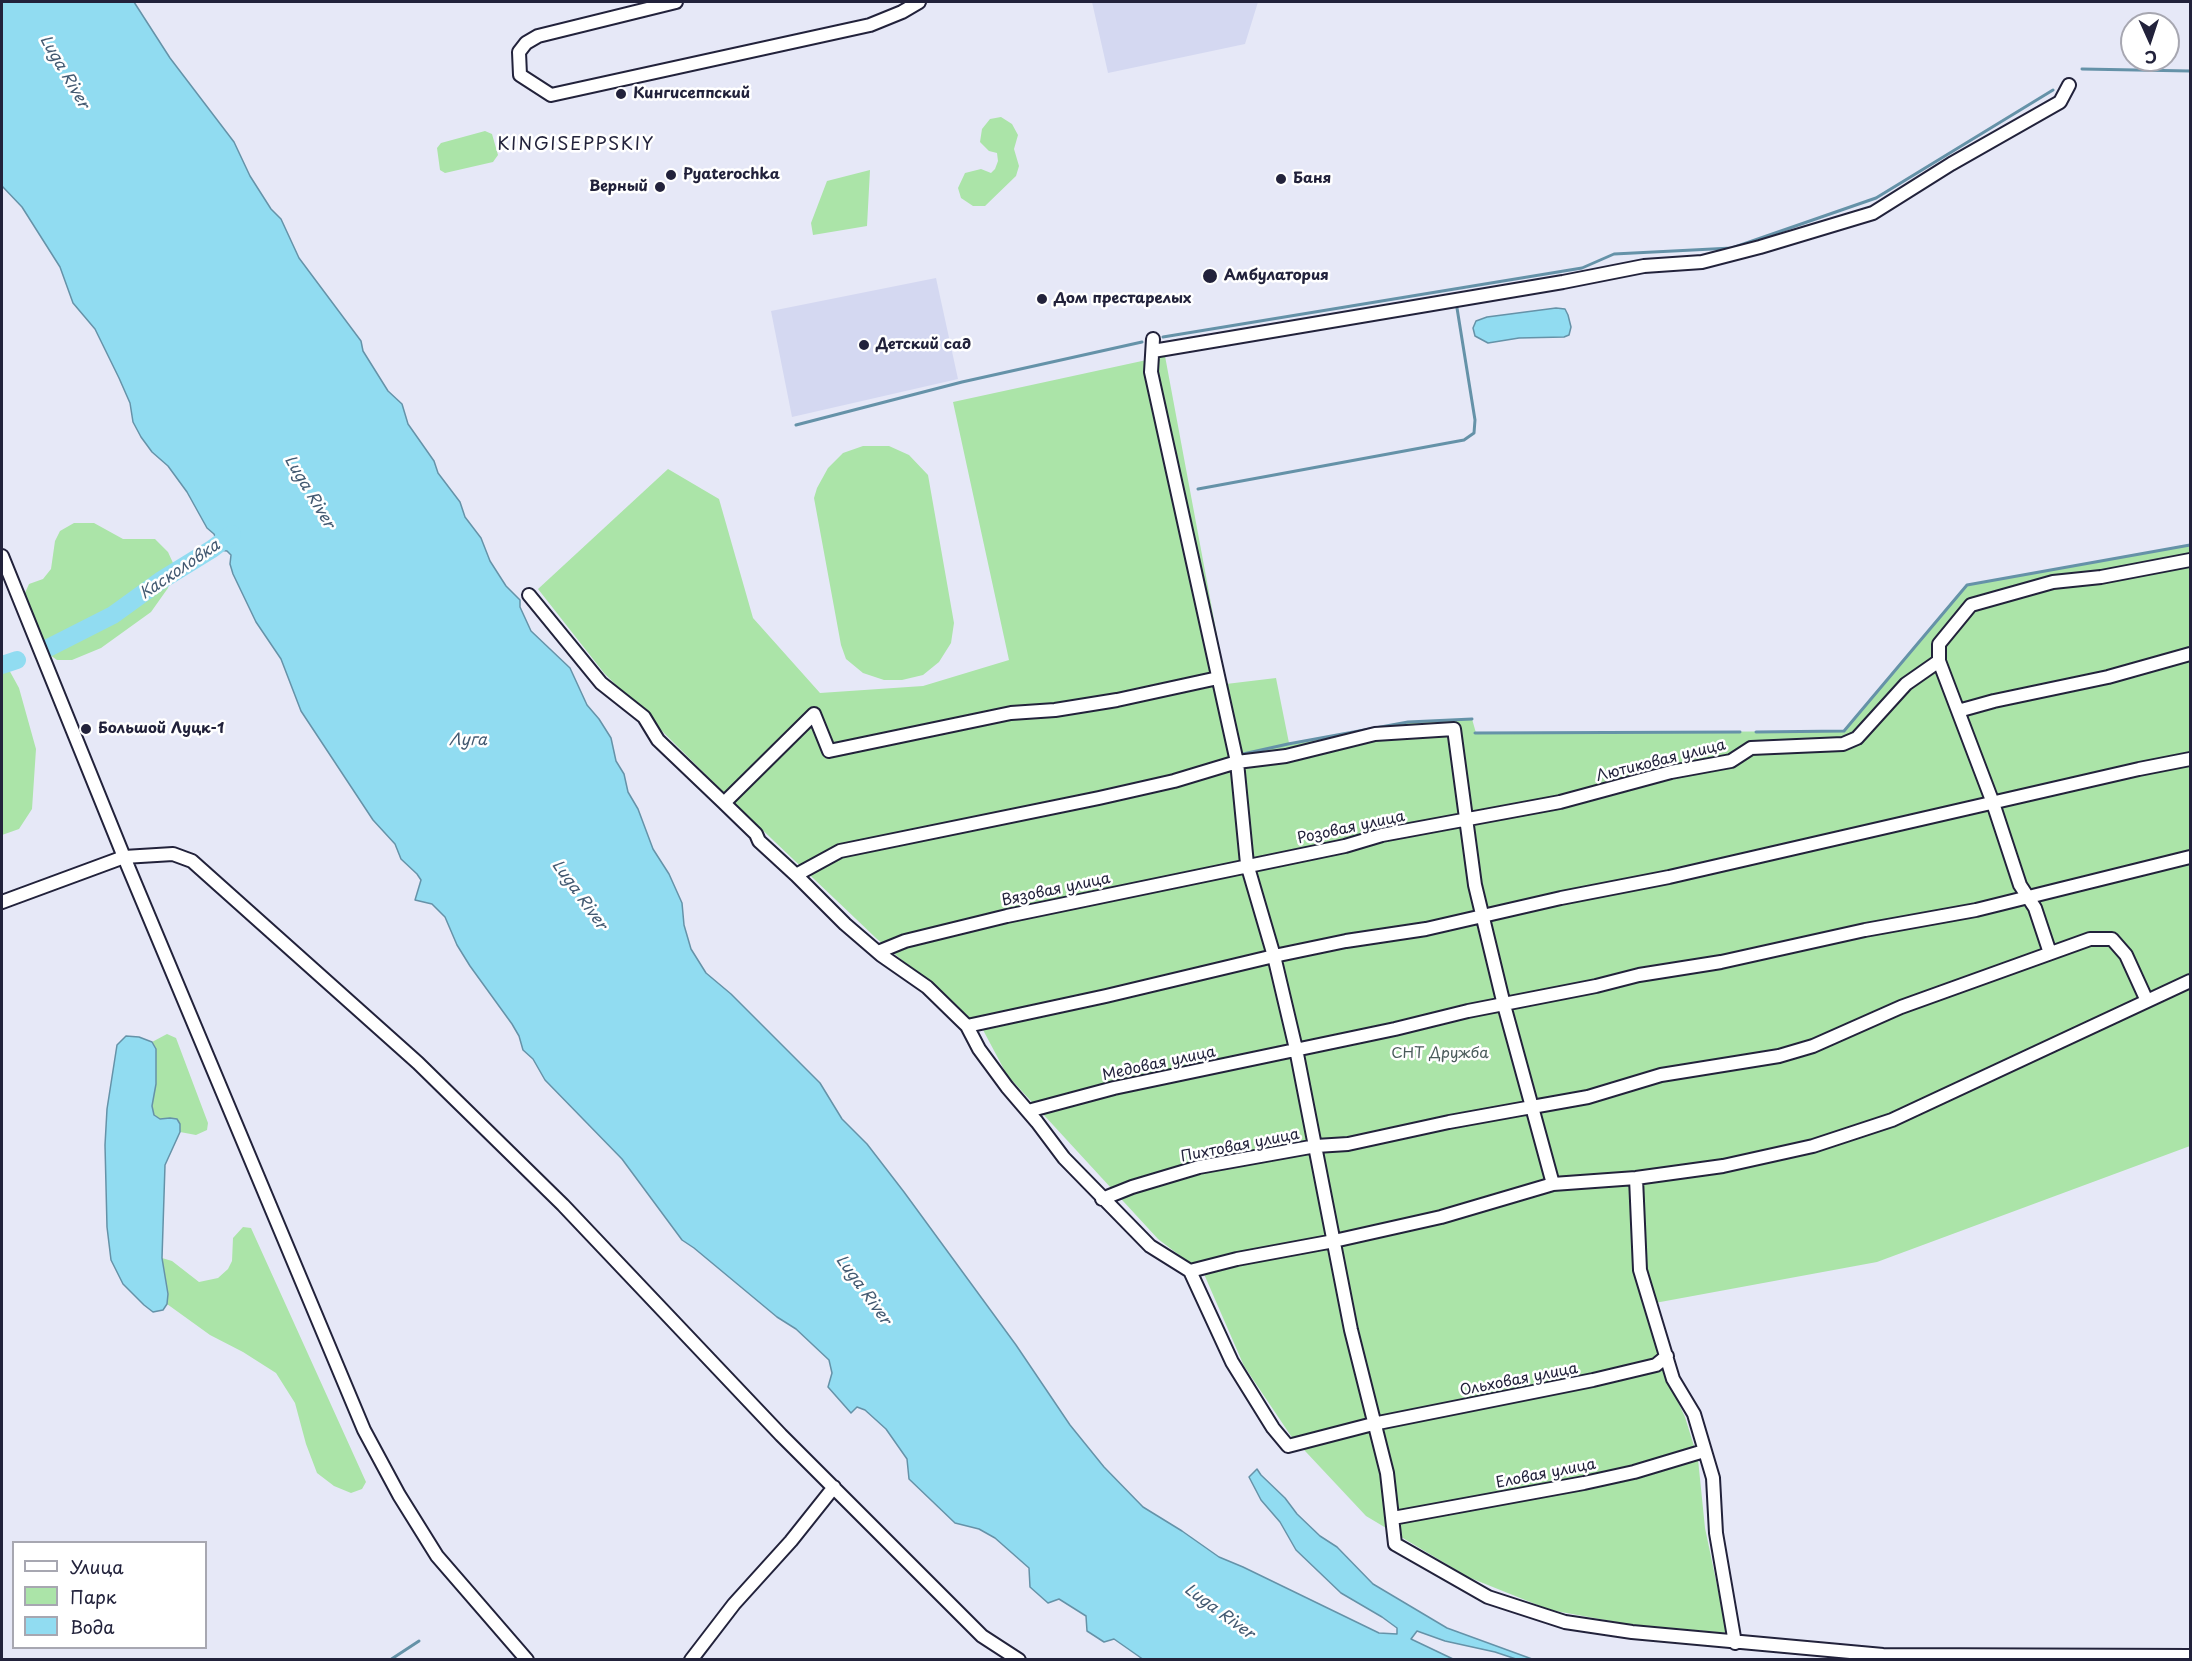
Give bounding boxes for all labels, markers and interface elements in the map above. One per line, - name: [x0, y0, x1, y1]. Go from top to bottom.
- north arrow: [2120, 12, 2180, 72]
- water label: Luga River: [35, 32, 93, 112]
- text: С: [2144, 46, 2157, 70]
- place label: Кингисеппский: [633, 85, 750, 103]
- marker: Кингисеппский: [614, 87, 628, 101]
- district label: KINGISEPPSKIY: [498, 134, 654, 156]
- place label: Pyaterochka: [683, 166, 780, 184]
- marker: Pyaterochka: [664, 168, 678, 182]
- place label: Баня: [1293, 170, 1331, 188]
- marker: Баня: [1274, 172, 1288, 186]
- place label: Верный: [589, 178, 648, 196]
- marker: Верный: [653, 180, 667, 194]
- marker: Амбулатория: [1201, 267, 1219, 285]
- place label: Амбулатория: [1224, 267, 1329, 285]
- place label: Дом престарелых: [1054, 290, 1191, 308]
- marker: Дом престарелых: [1035, 292, 1049, 306]
- place label: Детский сад: [876, 336, 971, 354]
- marker: Детский сад: [857, 338, 871, 352]
- water label: Luga River: [280, 452, 338, 532]
- water label: Касколовка: [136, 536, 224, 604]
- place label: Большой Луцк-1: [98, 720, 224, 738]
- marker: Большой Луцк-1: [79, 722, 93, 736]
- water label: Луга: [449, 731, 487, 751]
- street label: Лютиковая улица: [1594, 736, 1728, 786]
- street label: Розовая улица: [1296, 808, 1406, 848]
- water label: Luga River: [547, 856, 611, 934]
- street label: Вязовая улица: [1000, 870, 1112, 910]
- street label: Медовая улица: [1101, 1043, 1217, 1085]
- park label: СНТ Дружба: [1391, 1045, 1489, 1063]
- street label: Пихтовая улица: [1179, 1126, 1301, 1166]
- water label: Luga River: [831, 1251, 895, 1329]
- street label: Ольховая улица: [1458, 1360, 1580, 1400]
- street label: Еловая улица: [1495, 1456, 1597, 1492]
- legend: [12, 1541, 207, 1649]
- text: Улица: [70, 1553, 124, 1580]
- water label: Luga River: [1180, 1580, 1258, 1644]
- text: Парк: [70, 1583, 116, 1610]
- text: Вода: [70, 1613, 115, 1640]

